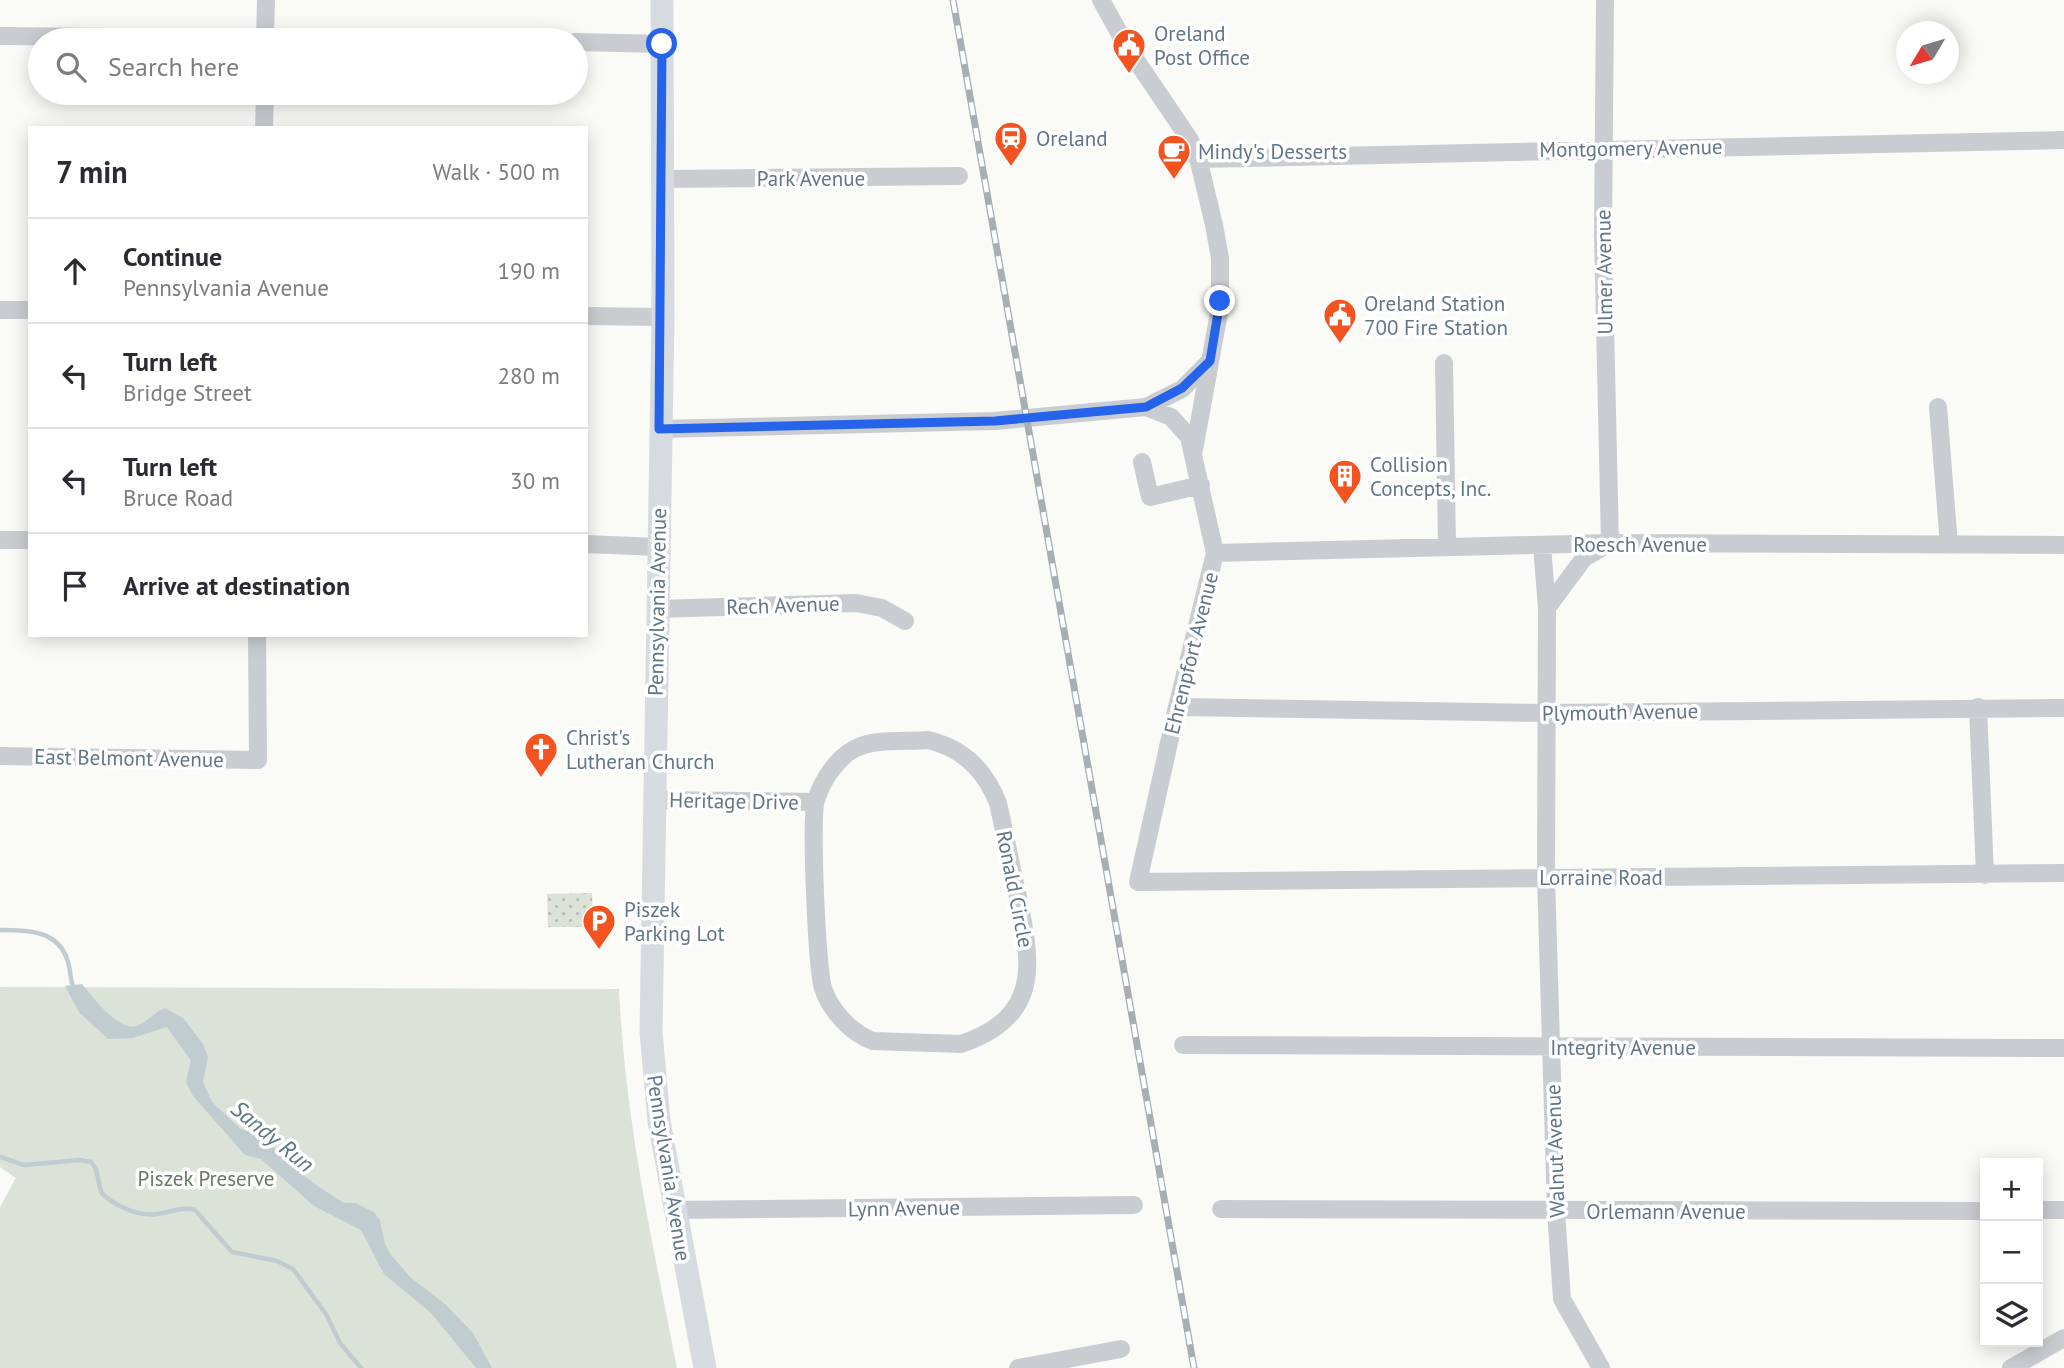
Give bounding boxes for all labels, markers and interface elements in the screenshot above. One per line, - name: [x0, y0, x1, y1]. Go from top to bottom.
- place label: Oreland Post Office: [1154, 20, 1250, 71]
- north arrow: [1896, 21, 1959, 84]
- public building icon: Oreland Post Office: [1110, 26, 1148, 75]
- search box: [28, 28, 588, 105]
- route start: [646, 28, 677, 59]
- icon: search: [52, 48, 90, 86]
- text: Search here: [108, 50, 239, 83]
- station icon: Oreland: [992, 119, 1030, 168]
- place label: Oreland: [1036, 125, 1108, 152]
- cafe icon: Mindy's Desserts: [1155, 132, 1193, 181]
- street label: Montgomery Avenue: [1539, 133, 1723, 163]
- place label: Mindy's Desserts: [1198, 138, 1347, 165]
- text: 7 min: [56, 152, 128, 191]
- text: Walk · 500 m: [433, 157, 560, 186]
- street label: Park Avenue: [757, 165, 865, 192]
- street label: Ulmer Avenue: [1589, 209, 1619, 335]
- text: Continue: [123, 240, 222, 273]
- icon: ahead: [56, 252, 94, 290]
- text: 190 m: [498, 256, 560, 285]
- text: Pennsylvania Avenue: [123, 273, 329, 302]
- route end: [1204, 285, 1235, 316]
- place label: Oreland Station 700 Fire Station: [1364, 290, 1508, 341]
- public building icon: Oreland Station 700 Fire Station: [1321, 296, 1359, 345]
- text: Turn left: [123, 345, 217, 378]
- icon: left: [56, 357, 94, 395]
- text: 280 m: [498, 361, 560, 390]
- text: Bridge Street: [123, 378, 252, 407]
- text: Turn left: [123, 450, 217, 483]
- place label: Collision Concepts, Inc.: [1370, 451, 1491, 502]
- building icon: Collision Concepts, Inc.: [1326, 457, 1364, 506]
- icon: left: [56, 462, 94, 500]
- text: 30 m: [510, 466, 560, 495]
- text: Bruce Road: [123, 483, 233, 512]
- street label: Pennsylvania Avenue: [642, 508, 672, 696]
- street label: Roesch Avenue: [1573, 531, 1707, 558]
- icon: arrive: [56, 567, 94, 605]
- text: Arrive at destination: [123, 569, 350, 602]
- street label: Ehrenpfort Avenue: [1158, 569, 1224, 737]
- street label: Rech Avenue: [726, 590, 840, 620]
- street label: Plymouth Avenue: [1542, 697, 1698, 727]
- place label: Christ's Lutheran Church: [566, 724, 715, 775]
- church icon: Christ's Lutheran Church: [522, 730, 560, 779]
- street label: East Belmont Avenue: [34, 743, 224, 773]
- street label: Heritage Drive: [669, 786, 799, 816]
- street label: Ronald Circle: [990, 828, 1040, 950]
- street label: Lorraine Road: [1539, 864, 1663, 891]
- place label: Piszek Parking Lot: [624, 896, 725, 947]
- parking icon: Piszek Parking Lot: [580, 902, 618, 951]
- street label: Integrity Avenue: [1550, 1034, 1696, 1061]
- street label: Pennsylvania Avenue: [641, 1073, 697, 1263]
- street label: Walnut Avenue: [1539, 1084, 1571, 1218]
- water label: Sandy Run: [226, 1094, 320, 1178]
- map controls: [1980, 1158, 2043, 1347]
- button: +: [1980, 1158, 2043, 1221]
- park label: Piszek Preserve: [138, 1165, 274, 1192]
- street label: Lynn Avenue: [848, 1194, 960, 1222]
- street label: Orlemann Avenue: [1586, 1198, 1746, 1225]
- button: −: [1980, 1221, 2043, 1284]
- button: layers: [1980, 1284, 2043, 1347]

